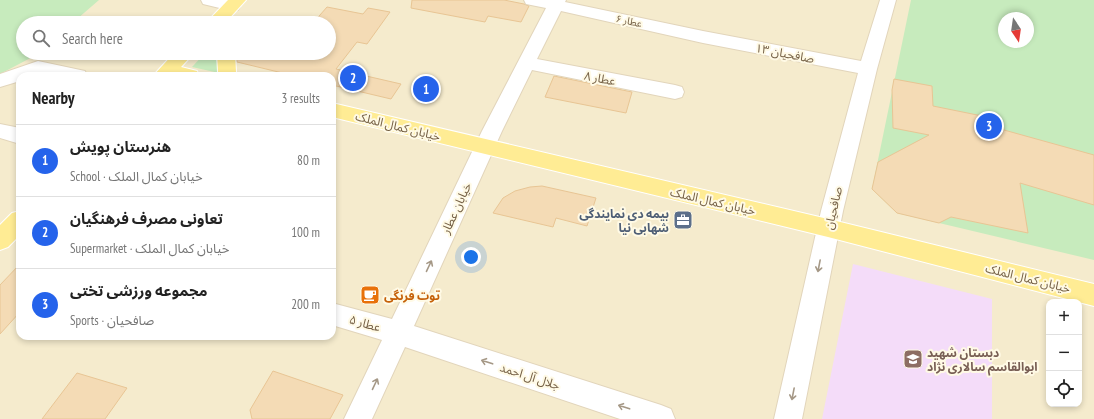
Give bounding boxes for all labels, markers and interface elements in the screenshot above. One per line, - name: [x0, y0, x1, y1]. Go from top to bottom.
- street label: عطار ۶: [615, 12, 643, 30]
- north arrow: [998, 12, 1034, 48]
- search box: [16, 16, 336, 60]
- icon: search: [30, 27, 52, 49]
- text: Search here: [62, 29, 123, 48]
- street label: صافحیان ۱۳: [754, 40, 816, 66]
- pin: 2: [340, 63, 366, 93]
- street label: عطار ۸: [583, 68, 617, 88]
- pin: 1: [413, 74, 439, 104]
- text: Nearby: [32, 87, 75, 109]
- text: 3 results: [281, 90, 320, 107]
- street label: خیابان کمال الملک: [354, 108, 442, 144]
- pin: 3: [976, 111, 1002, 141]
- text: هنرستان پویش: [70, 137, 171, 156]
- text: 1: [42, 152, 48, 169]
- text: 80 m: [297, 152, 320, 169]
- text: School · خیابان کمال الملک: [70, 168, 203, 185]
- street label: خیابان عطار: [437, 180, 474, 237]
- street label: خیابان کمال الملک: [669, 184, 757, 218]
- street label: صافحیان: [821, 185, 845, 231]
- place label: بیمه دی نمایندگی شهابی نیا: [579, 206, 669, 235]
- text: تعاونی مصرف فرهنگیان: [70, 209, 223, 228]
- office icon: بیمه دی نمایندگی شهابی نیا: [672, 209, 694, 231]
- text: 2: [42, 224, 48, 241]
- text: 100 m: [291, 224, 320, 241]
- text: Supermarket · خیابان کمال الملک: [70, 240, 229, 257]
- your location: [461, 247, 481, 267]
- one-way arrow: [426, 260, 433, 272]
- one-way arrow: [815, 260, 823, 273]
- street label: خیابان کمال الملک: [984, 260, 1072, 296]
- text: مجموعه ورزشی تختی: [70, 281, 207, 300]
- cafe icon: توت فرنگی: [359, 284, 381, 306]
- place label: توت فرنگی: [384, 288, 441, 303]
- text: 3: [42, 296, 48, 313]
- text: 200 m: [291, 296, 320, 313]
- map controls: [1046, 299, 1082, 407]
- button: +: [1046, 299, 1082, 335]
- street label: عطار ۵: [348, 311, 382, 335]
- text: Sports · صافحیان: [70, 312, 154, 329]
- button: −: [1046, 335, 1082, 371]
- place label: دبستان شهید ابوالقاسم سالاری نژاد: [927, 345, 1038, 376]
- school or university icon: دبستان شهید ابوالقاسم سالاری نژاد: [902, 348, 924, 370]
- one-way arrow: [481, 358, 494, 365]
- street label: جلال آل احمد: [498, 359, 562, 393]
- button: locate: [1046, 371, 1082, 407]
- one-way arrow: [372, 378, 379, 390]
- one-way arrow: [789, 387, 797, 400]
- one-way arrow: [618, 403, 631, 410]

